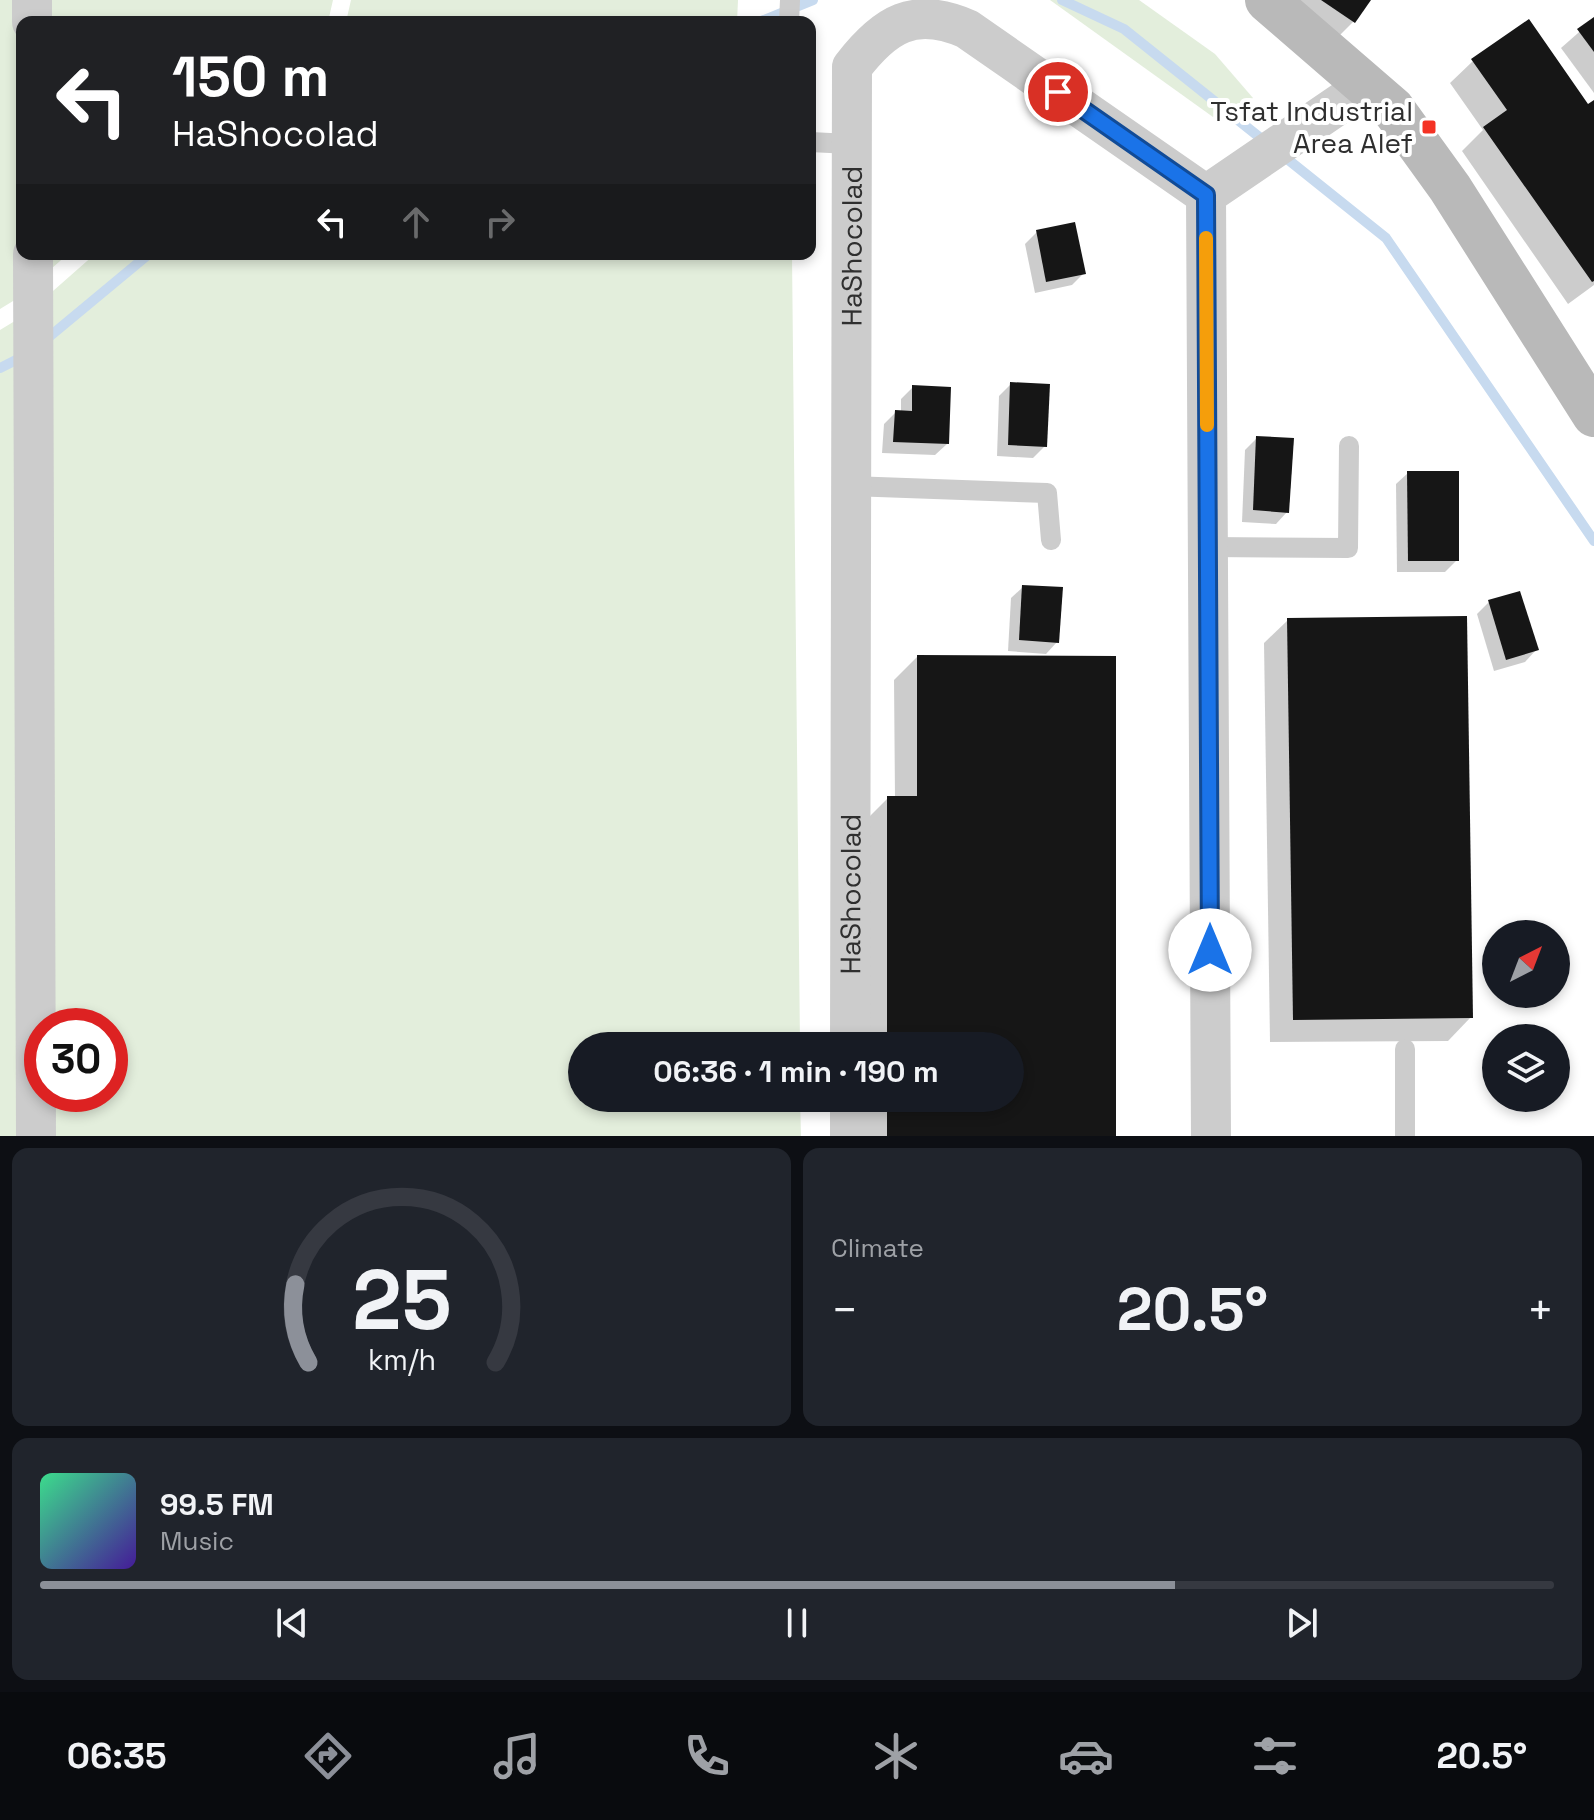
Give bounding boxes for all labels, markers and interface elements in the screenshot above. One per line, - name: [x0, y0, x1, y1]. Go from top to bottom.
- text: 150 m: [172, 41, 329, 112]
- icon: left: [40, 48, 144, 152]
- pin: [1024, 58, 1092, 126]
- icon: arrive: [1036, 70, 1080, 114]
- place label: Tsfat Industrial Area Alef: [1210, 93, 1413, 161]
- text: HaShocolad: [172, 111, 379, 157]
- marker: Tsfat Industrial Area Alef: [1420, 118, 1438, 136]
- street label: HaShocolad: [833, 166, 870, 326]
- icon: left: [310, 200, 354, 244]
- icon: ahead: [394, 200, 438, 244]
- icon: right: [478, 200, 522, 244]
- street label: HaShocolad: [832, 814, 868, 974]
- position arrow: [1168, 908, 1252, 992]
- north arrow: [1482, 920, 1570, 1008]
- map controls: [1482, 920, 1570, 1112]
- speed limit sign: 30: [24, 1008, 128, 1112]
- button: layers: [1482, 1024, 1570, 1112]
- text: 06:36 · 1 min · 190 m: [653, 1052, 939, 1091]
- text: Climate: [831, 1231, 924, 1265]
- text: 25: [352, 1247, 451, 1353]
- text: 20.5°: [1117, 1271, 1268, 1348]
- text: −: [831, 1282, 858, 1338]
- text: +: [1527, 1282, 1554, 1338]
- text: km/h: [367, 1342, 436, 1378]
- text: 99.5 FM: [160, 1485, 274, 1524]
- text: Music: [160, 1524, 234, 1558]
- icon: previous: [270, 1601, 314, 1645]
- icon: pause: [775, 1601, 819, 1645]
- icon: next: [1280, 1601, 1324, 1645]
- icon: directions: [300, 1728, 356, 1784]
- icon: music: [489, 1728, 545, 1784]
- icon: phone: [679, 1728, 735, 1784]
- icon: climate: [868, 1728, 924, 1784]
- icon: car: [1058, 1728, 1114, 1784]
- icon: filters: [1247, 1728, 1303, 1784]
- text: 06:35: [67, 1733, 167, 1779]
- text: 20.5°: [1436, 1733, 1527, 1779]

